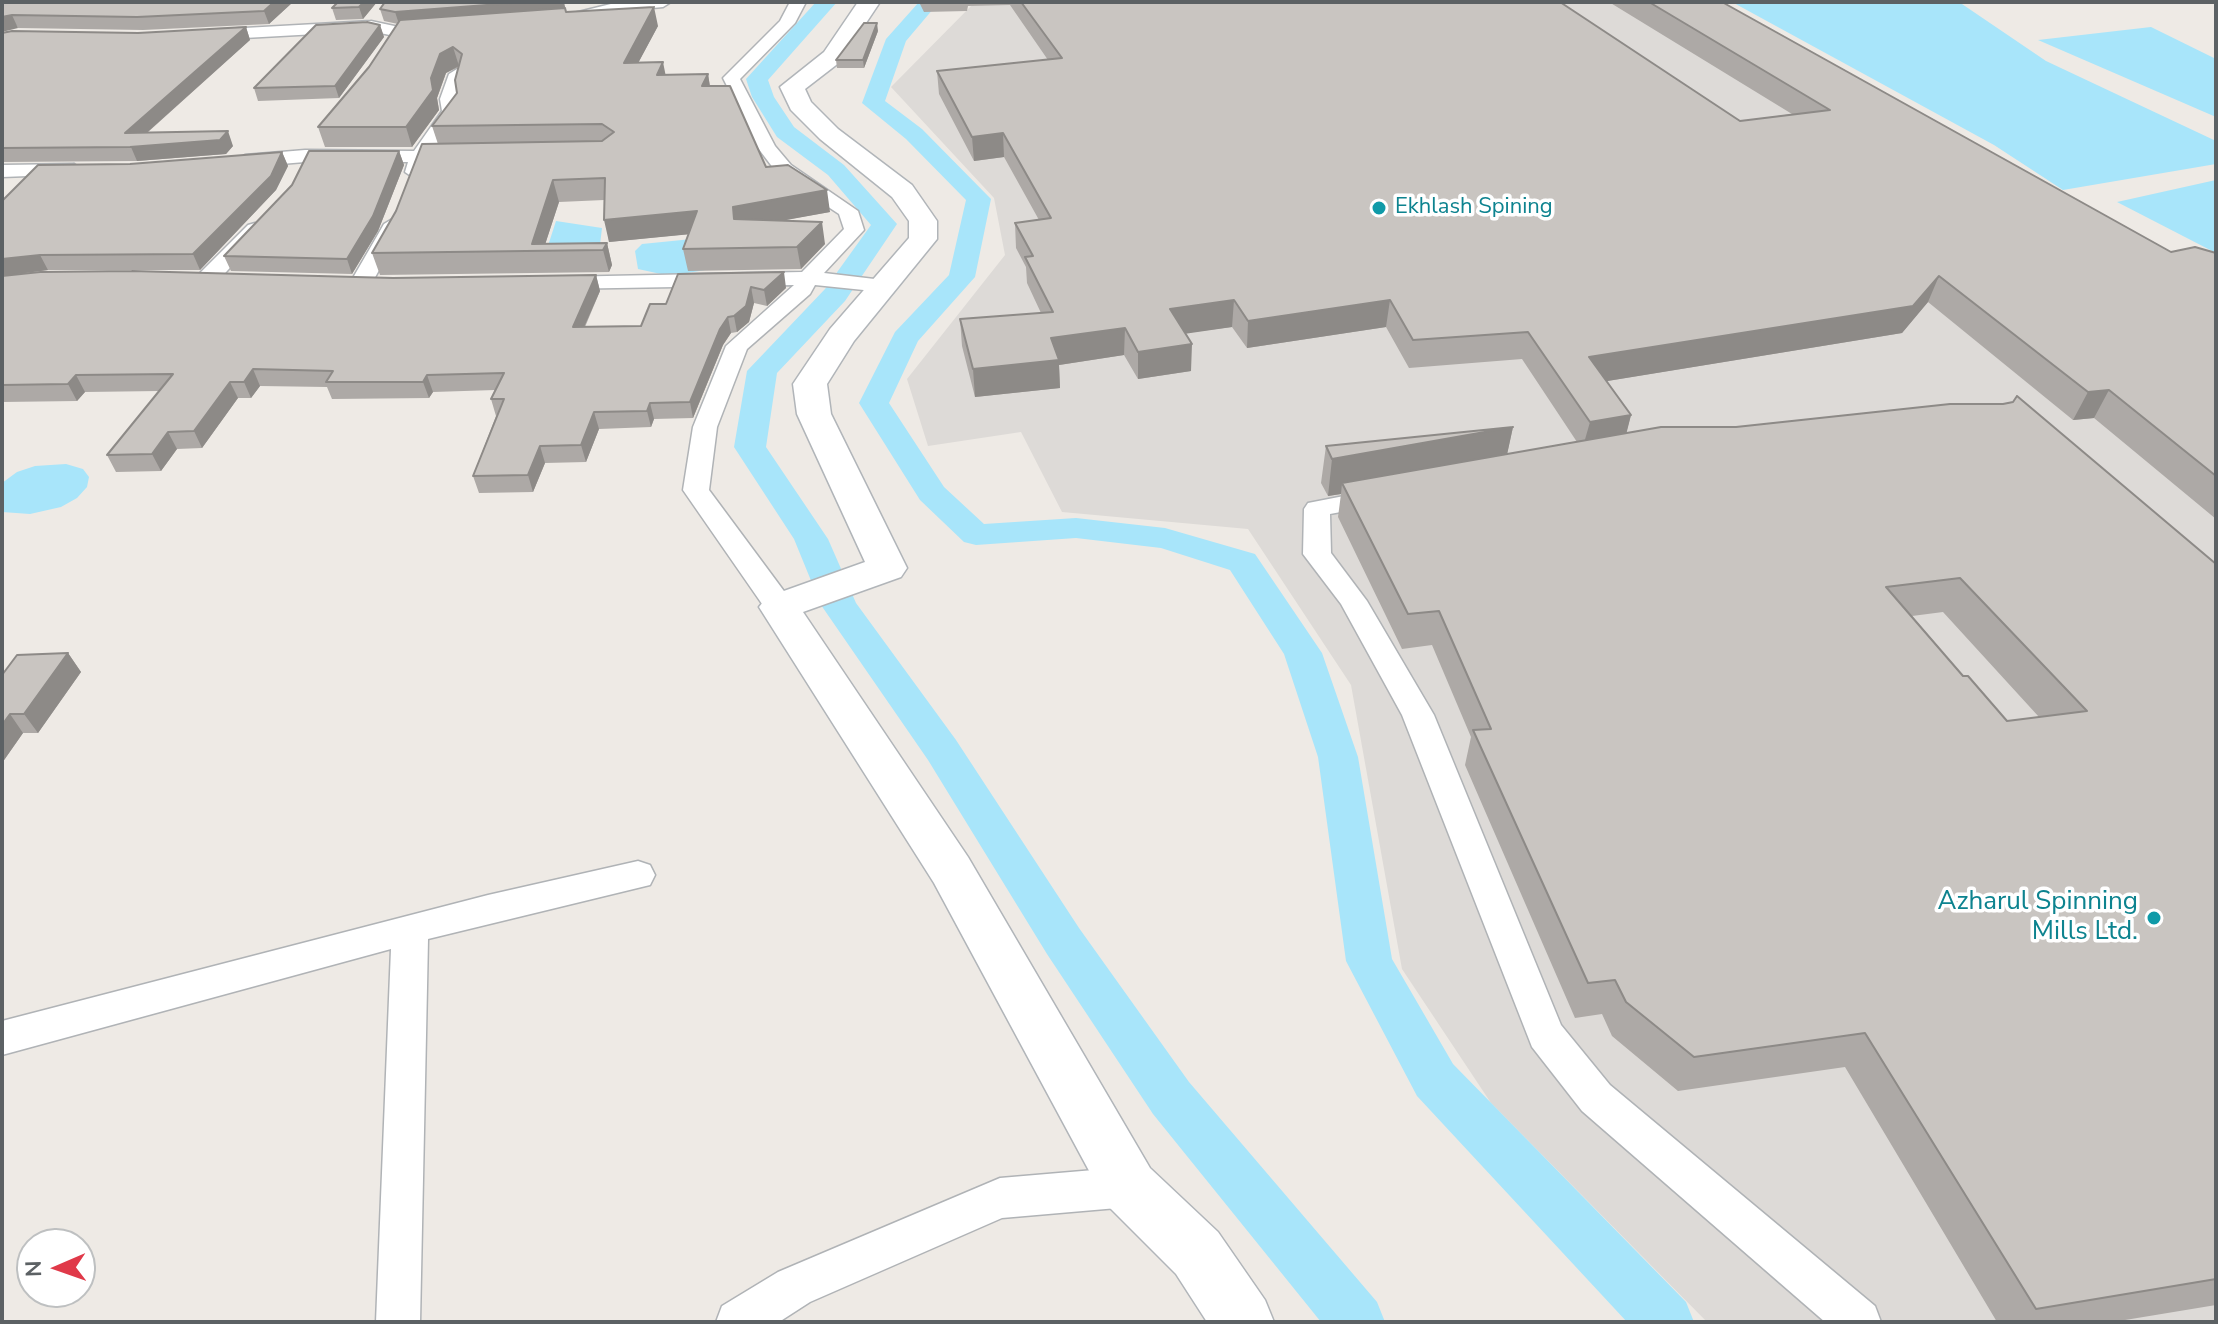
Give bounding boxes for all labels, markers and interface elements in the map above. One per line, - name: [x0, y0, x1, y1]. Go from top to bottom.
- place label: Ekhlash Spining: [1395, 195, 1553, 221]
- marker: Ekhlash Spining: [1370, 199, 1388, 217]
- place label: Azharul Spinning Mills Ltd.: [1937, 887, 2138, 948]
- marker: Azharul Spinning Mills Ltd.: [2145, 909, 2163, 927]
- north arrow: [16, 1228, 96, 1308]
- text: N: [19, 1260, 49, 1278]

